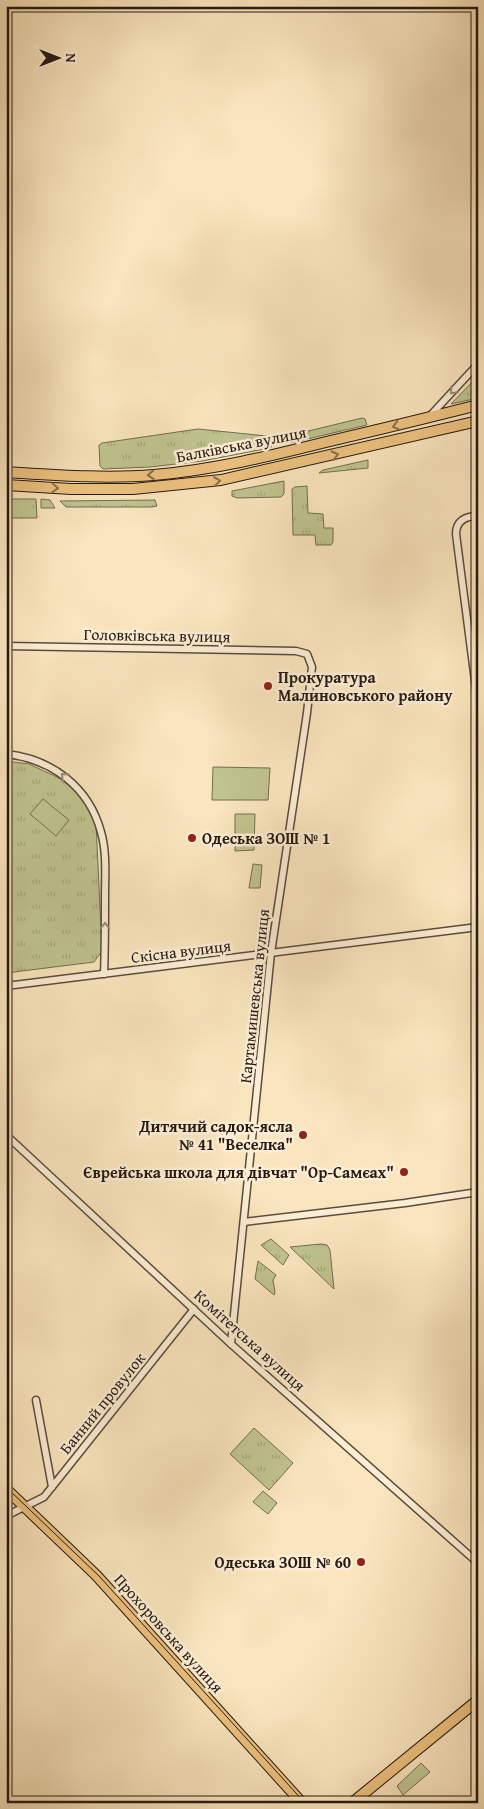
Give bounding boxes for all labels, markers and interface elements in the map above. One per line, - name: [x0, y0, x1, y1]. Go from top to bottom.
- north arrow: [32, 32, 82, 82]
- text: N: [61, 53, 81, 63]
- one-way arrow: [450, 386, 459, 395]
- street label: Балківська вулиця: [174, 420, 308, 468]
- one-way arrow: [393, 420, 401, 430]
- one-way arrow: [330, 450, 339, 461]
- one-way arrow: [147, 469, 155, 480]
- one-way arrow: [213, 476, 221, 487]
- one-way arrow: [52, 483, 59, 493]
- street label: Головківська вулиця: [83, 622, 231, 648]
- place label: Прокуратура Малиновського району: [278, 665, 453, 707]
- marker: Прокуратура Малиновського району: [262, 680, 274, 692]
- one-way arrow: [60, 773, 69, 782]
- place label: Одеська ЗОШ № 1: [202, 826, 330, 850]
- marker: Одеська ЗОШ № 1: [186, 832, 198, 844]
- street label: Картамишевська вулиця: [233, 908, 275, 1084]
- one-way arrow: [100, 921, 110, 929]
- street label: Cкісна вулиця: [130, 933, 232, 969]
- place label: Дитячий садок-ясла № 41 "Веселка": [138, 1114, 294, 1156]
- marker: Дитячий садок-ясла № 41 "Веселка": [297, 1129, 309, 1141]
- place label: Єврейська школа для дівчат "Ор-Самєах": [83, 1160, 394, 1184]
- marker: Єврейська школа для дівчат "Ор-Самєах": [398, 1166, 410, 1178]
- street label: Комітетська вулиця: [189, 1283, 311, 1397]
- street label: Банний провулок: [53, 1346, 151, 1459]
- place label: Одеська ЗОШ № 60: [214, 1550, 351, 1574]
- marker: Одеська ЗОШ № 60: [355, 1556, 367, 1568]
- street label: Прохоровська вулиця: [109, 1568, 229, 1698]

